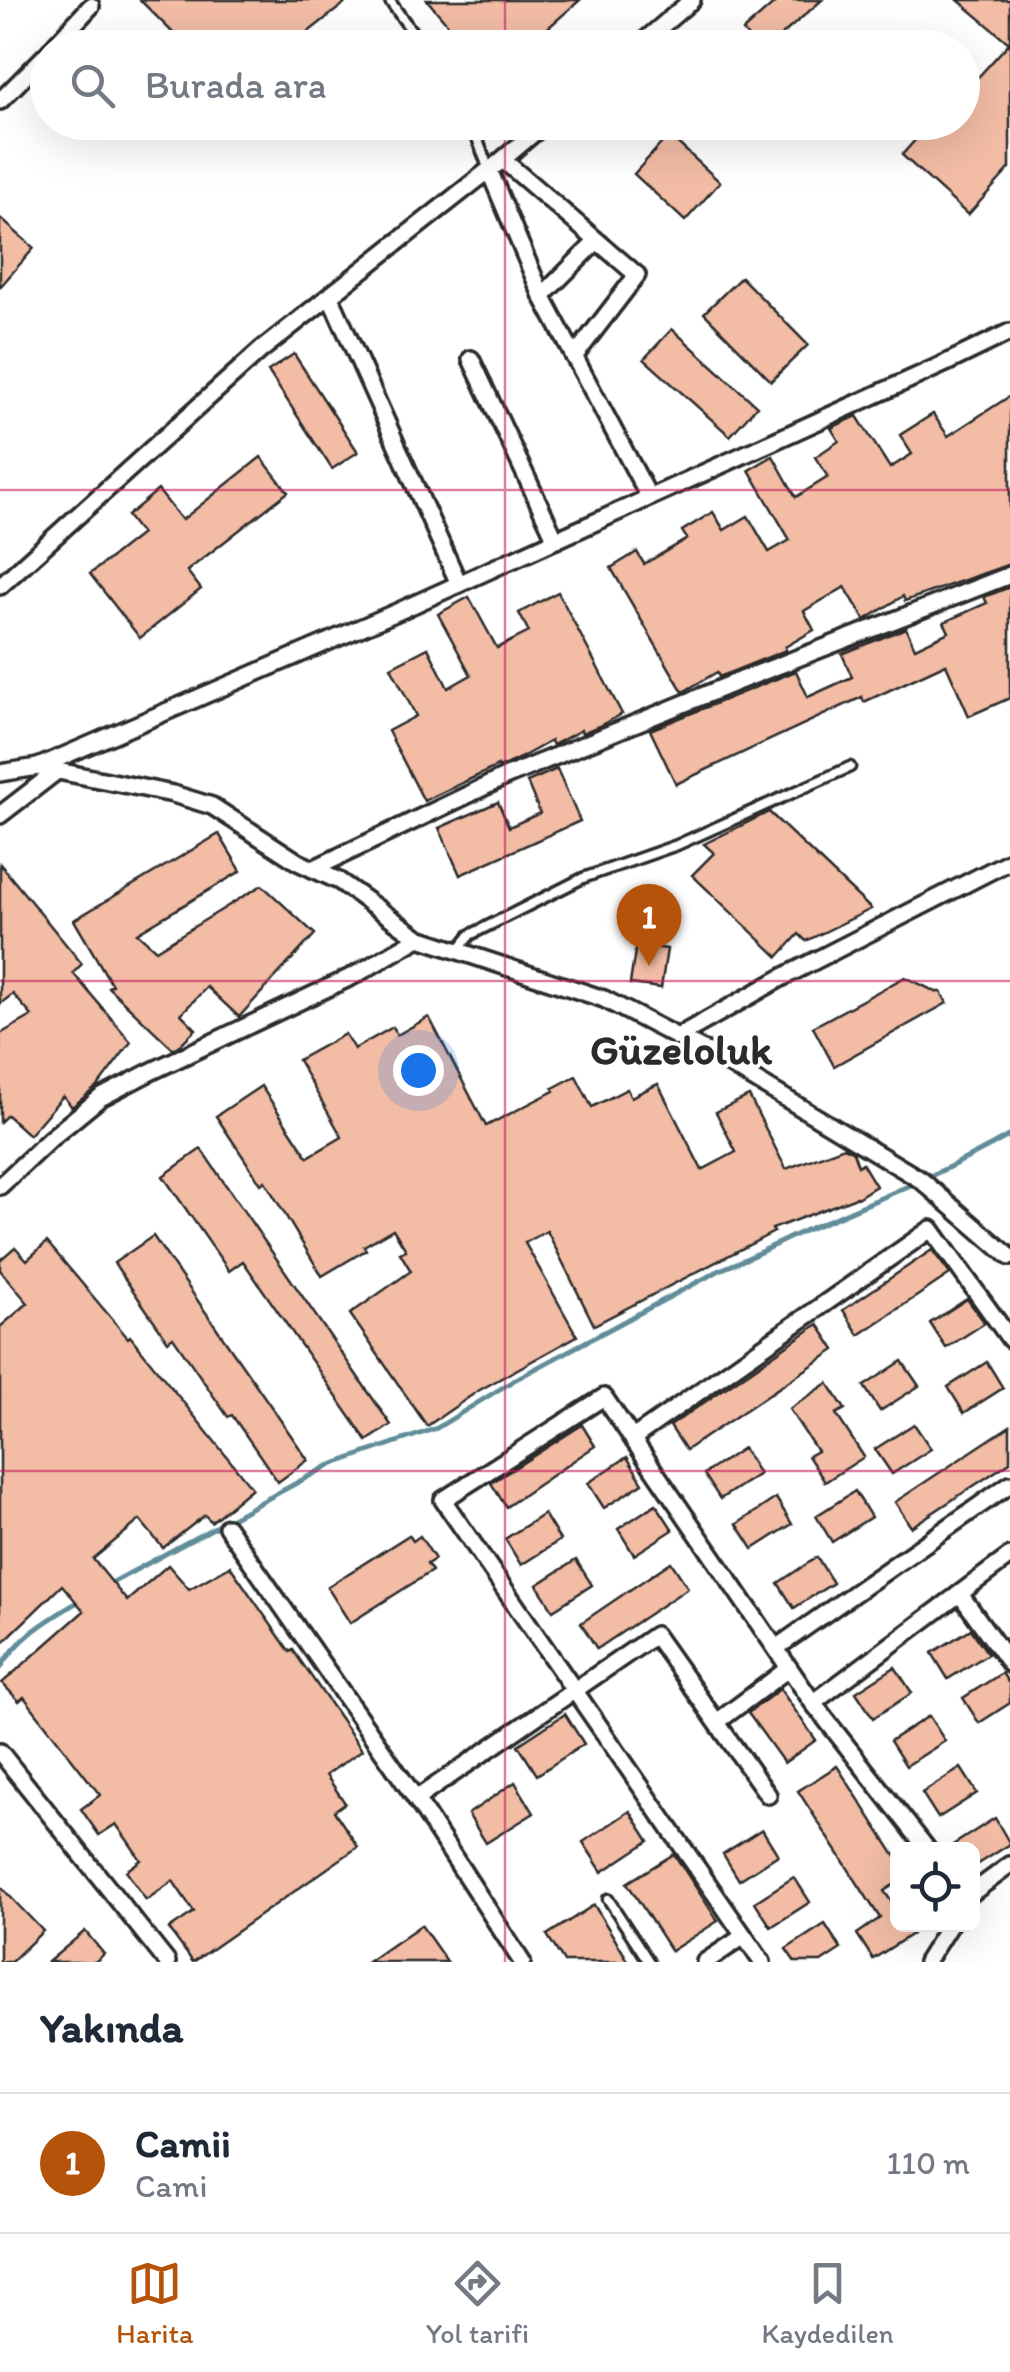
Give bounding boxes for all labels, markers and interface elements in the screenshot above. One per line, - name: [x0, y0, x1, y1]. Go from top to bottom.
- search box: [30, 30, 980, 140]
- icon: search: [65, 58, 120, 113]
- text: Burada ara: [145, 62, 327, 108]
- pin: 1: [616, 884, 682, 966]
- district label: Güzeloluk: [590, 1024, 772, 1075]
- your location: [393, 1045, 444, 1096]
- map controls: [890, 1842, 980, 1932]
- button: locate: [890, 1842, 980, 1932]
- text: Yakında: [40, 2002, 183, 2053]
- text: Camii: [135, 2121, 231, 2167]
- text: 1: [65, 2144, 80, 2182]
- text: 110 m: [886, 2144, 970, 2182]
- text: Cami: [135, 2167, 207, 2205]
- tab: Harita: [116, 2256, 194, 2350]
- tab: Yol tarifi: [426, 2256, 529, 2350]
- tab: Kaydedilen: [762, 2256, 894, 2350]

